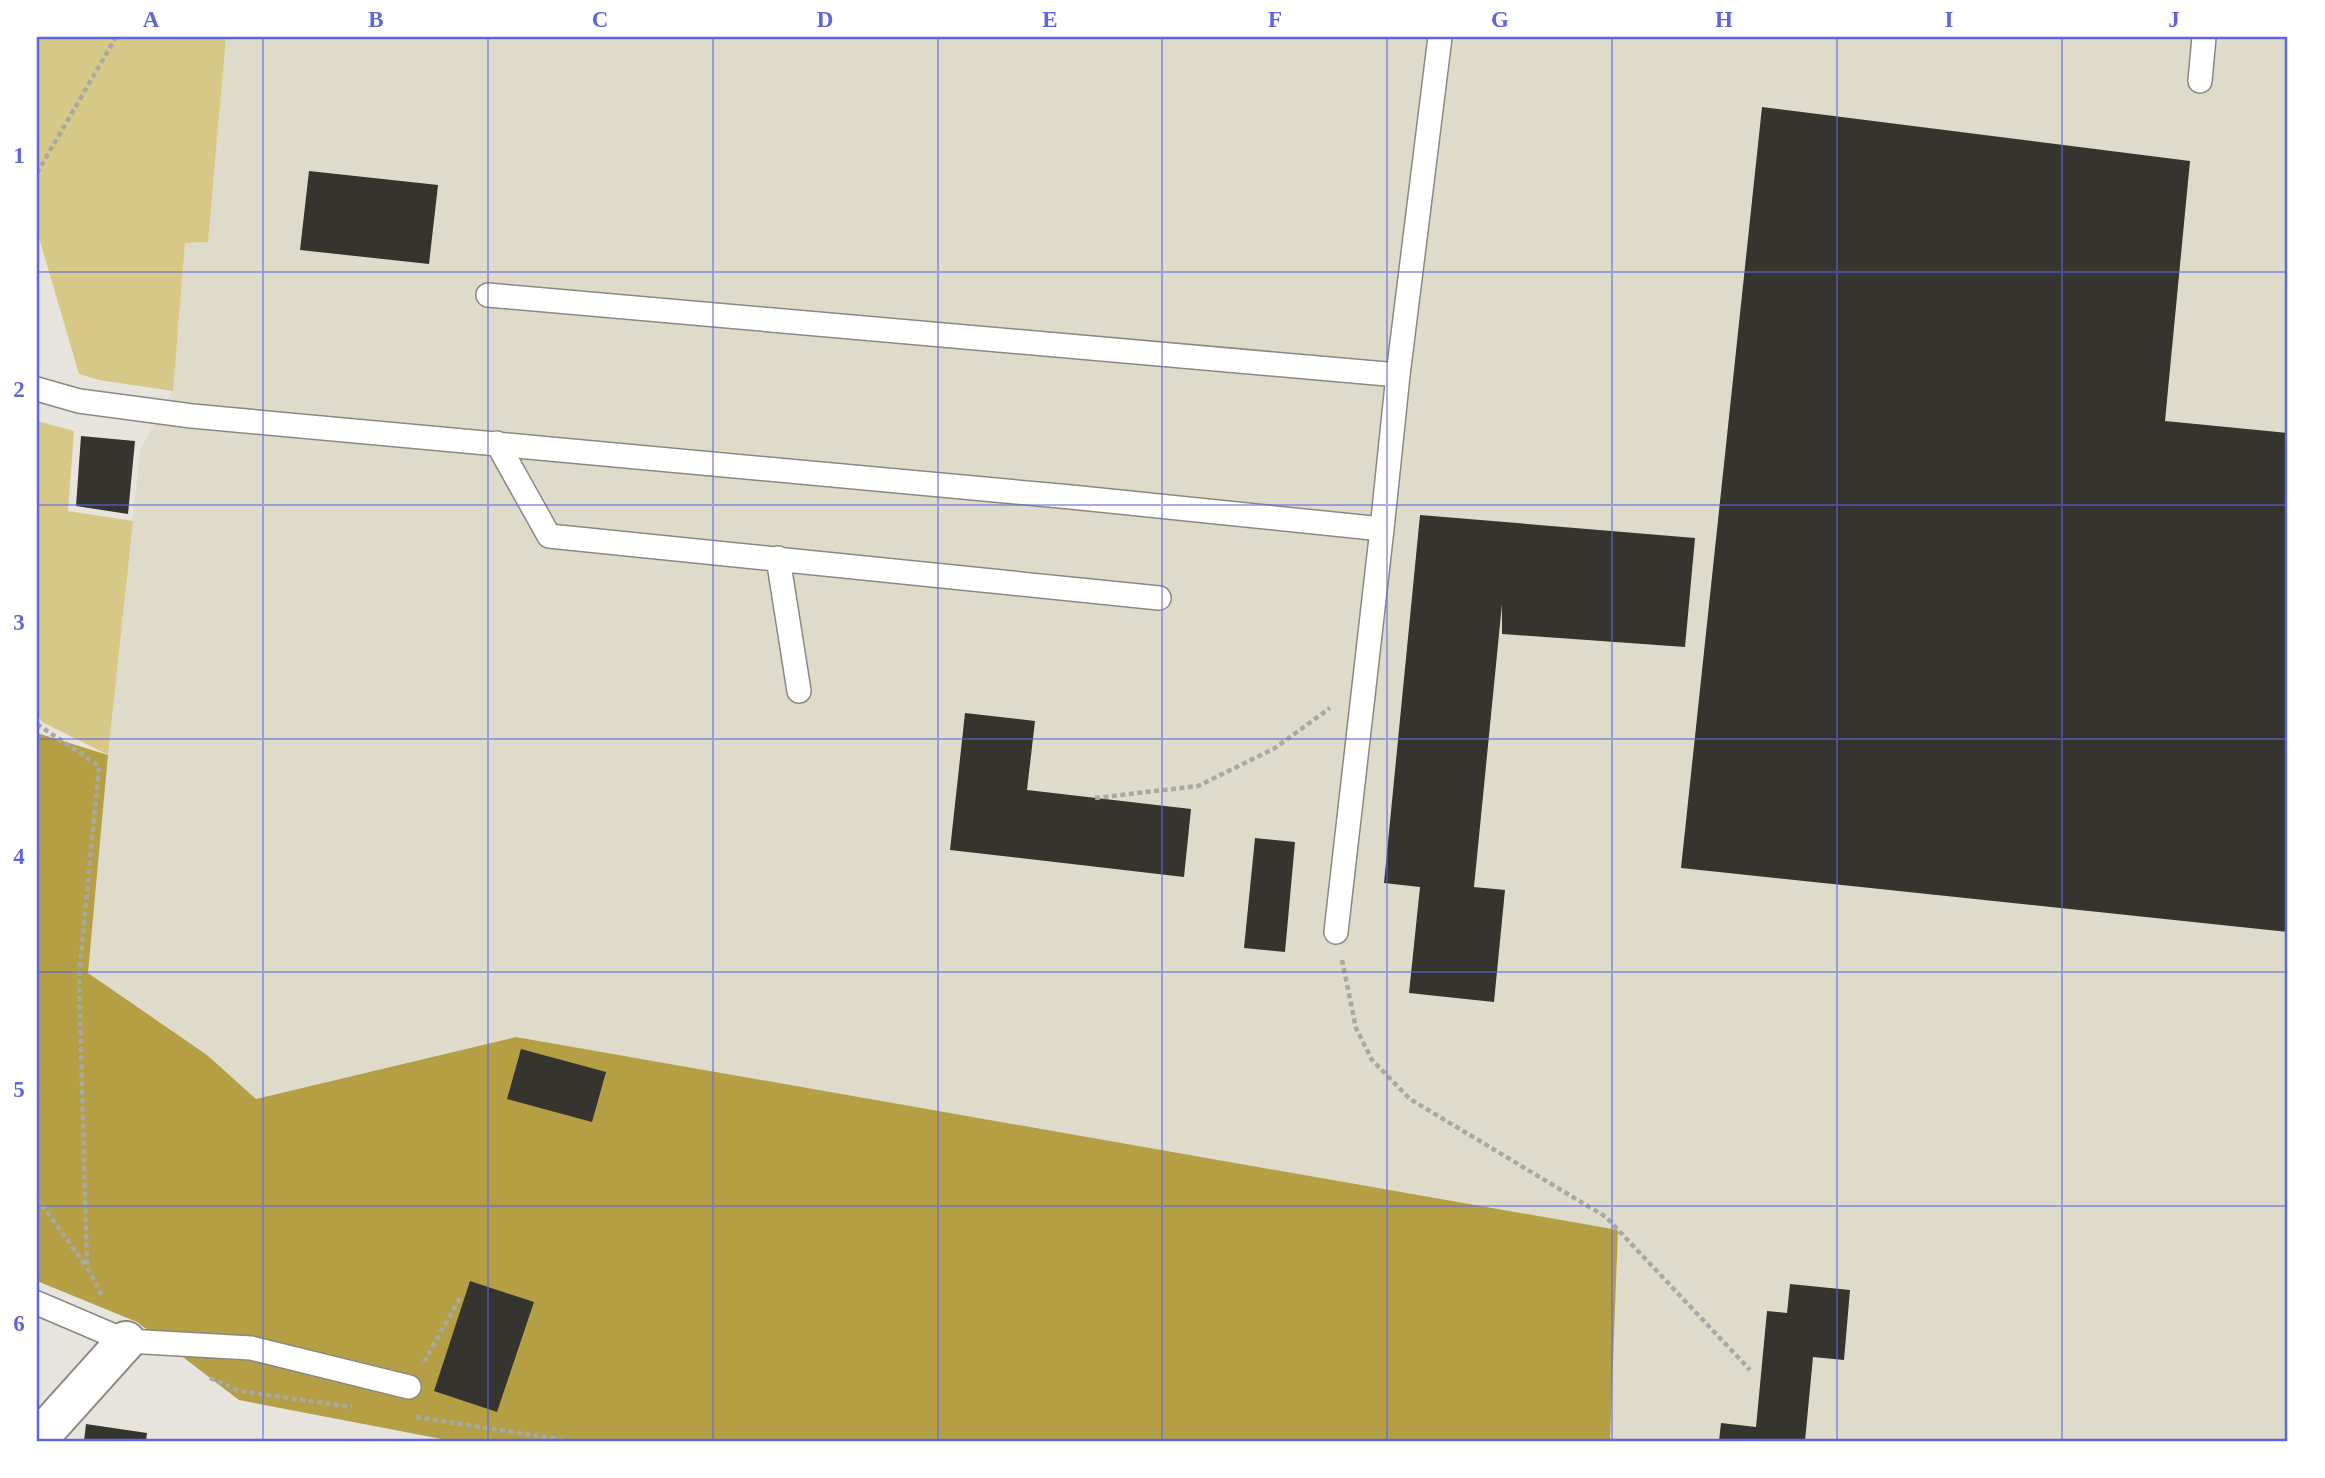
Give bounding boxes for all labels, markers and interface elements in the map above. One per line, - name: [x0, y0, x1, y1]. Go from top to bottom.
- text: A: [143, 7, 160, 32]
- text: B: [368, 7, 384, 32]
- text: C: [592, 7, 608, 32]
- text: D: [817, 7, 833, 32]
- text: E: [1042, 7, 1058, 32]
- text: F: [1268, 7, 1282, 32]
- text: G: [1491, 7, 1509, 32]
- text: H: [1715, 7, 1733, 32]
- text: I: [1945, 7, 1954, 32]
- text: J: [2168, 7, 2180, 32]
- text: 1: [13, 143, 25, 168]
- text: 2: [13, 377, 25, 402]
- text: 3: [13, 610, 25, 635]
- text: 4: [13, 844, 25, 869]
- text: 5: [13, 1077, 25, 1102]
- text: 6: [13, 1311, 25, 1336]

